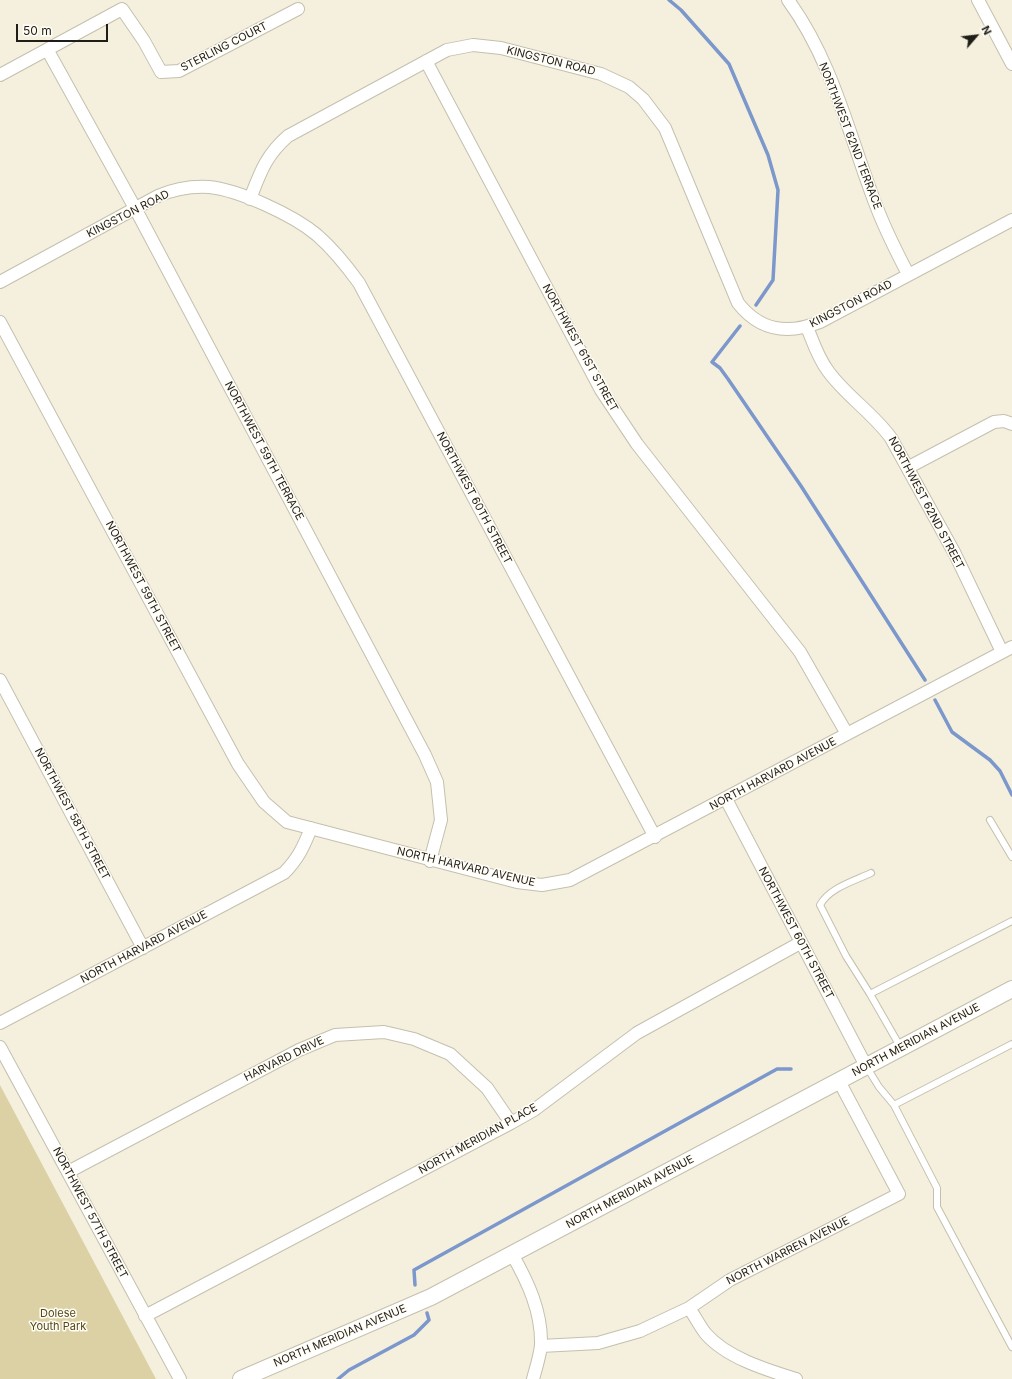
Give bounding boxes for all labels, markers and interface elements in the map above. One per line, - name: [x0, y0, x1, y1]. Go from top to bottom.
- scale bar: [18, 16, 110, 42]
- north arrow: [956, 16, 996, 56]
- street label: STERLING COURT: [178, 19, 270, 75]
- text: 50 m: [23, 23, 52, 38]
- text: N: [978, 23, 995, 37]
- street label: KINGSTON ROAD: [505, 44, 597, 78]
- street label: NORTHWEST 62ND TERRACE: [816, 61, 884, 211]
- street label: KINGSTON ROAD: [84, 187, 172, 241]
- street label: KINGSTON ROAD: [807, 277, 895, 331]
- street label: NORTHWEST 61ST STREET: [539, 282, 621, 414]
- street label: NORTHWEST 59TH TERRACE: [222, 379, 306, 523]
- street label: NORTHWEST 60TH STREET: [434, 430, 514, 566]
- street label: NORTHWEST 62ND STREET: [885, 434, 967, 572]
- street label: NORTHWEST 59TH STREET: [103, 519, 183, 655]
- street label: NORTH HARVARD AVENUE: [707, 735, 839, 813]
- street label: NORTHWEST 58TH STREET: [32, 746, 112, 882]
- street label: NORTH HARVARD AVENUE: [396, 845, 536, 889]
- street label: NORTHWEST 60TH STREET: [756, 865, 836, 1001]
- street label: NORTH HARVARD AVENUE: [78, 908, 210, 986]
- street label: NORTH MERIDIAN AVENUE: [850, 1001, 982, 1079]
- street label: HARVARD DRIVE: [242, 1034, 326, 1084]
- street label: NORTH MERIDIAN PLACE: [416, 1101, 540, 1177]
- street label: NORTHWEST 57TH STREET: [50, 1145, 130, 1281]
- street label: NORTH MERIDIAN AVENUE: [564, 1153, 696, 1231]
- street label: NORTH WARREN AVENUE: [724, 1214, 852, 1288]
- street label: NORTH MERIDIAN AVENUE: [272, 1302, 408, 1370]
- park label: Dolese Youth Park: [30, 1307, 86, 1333]

